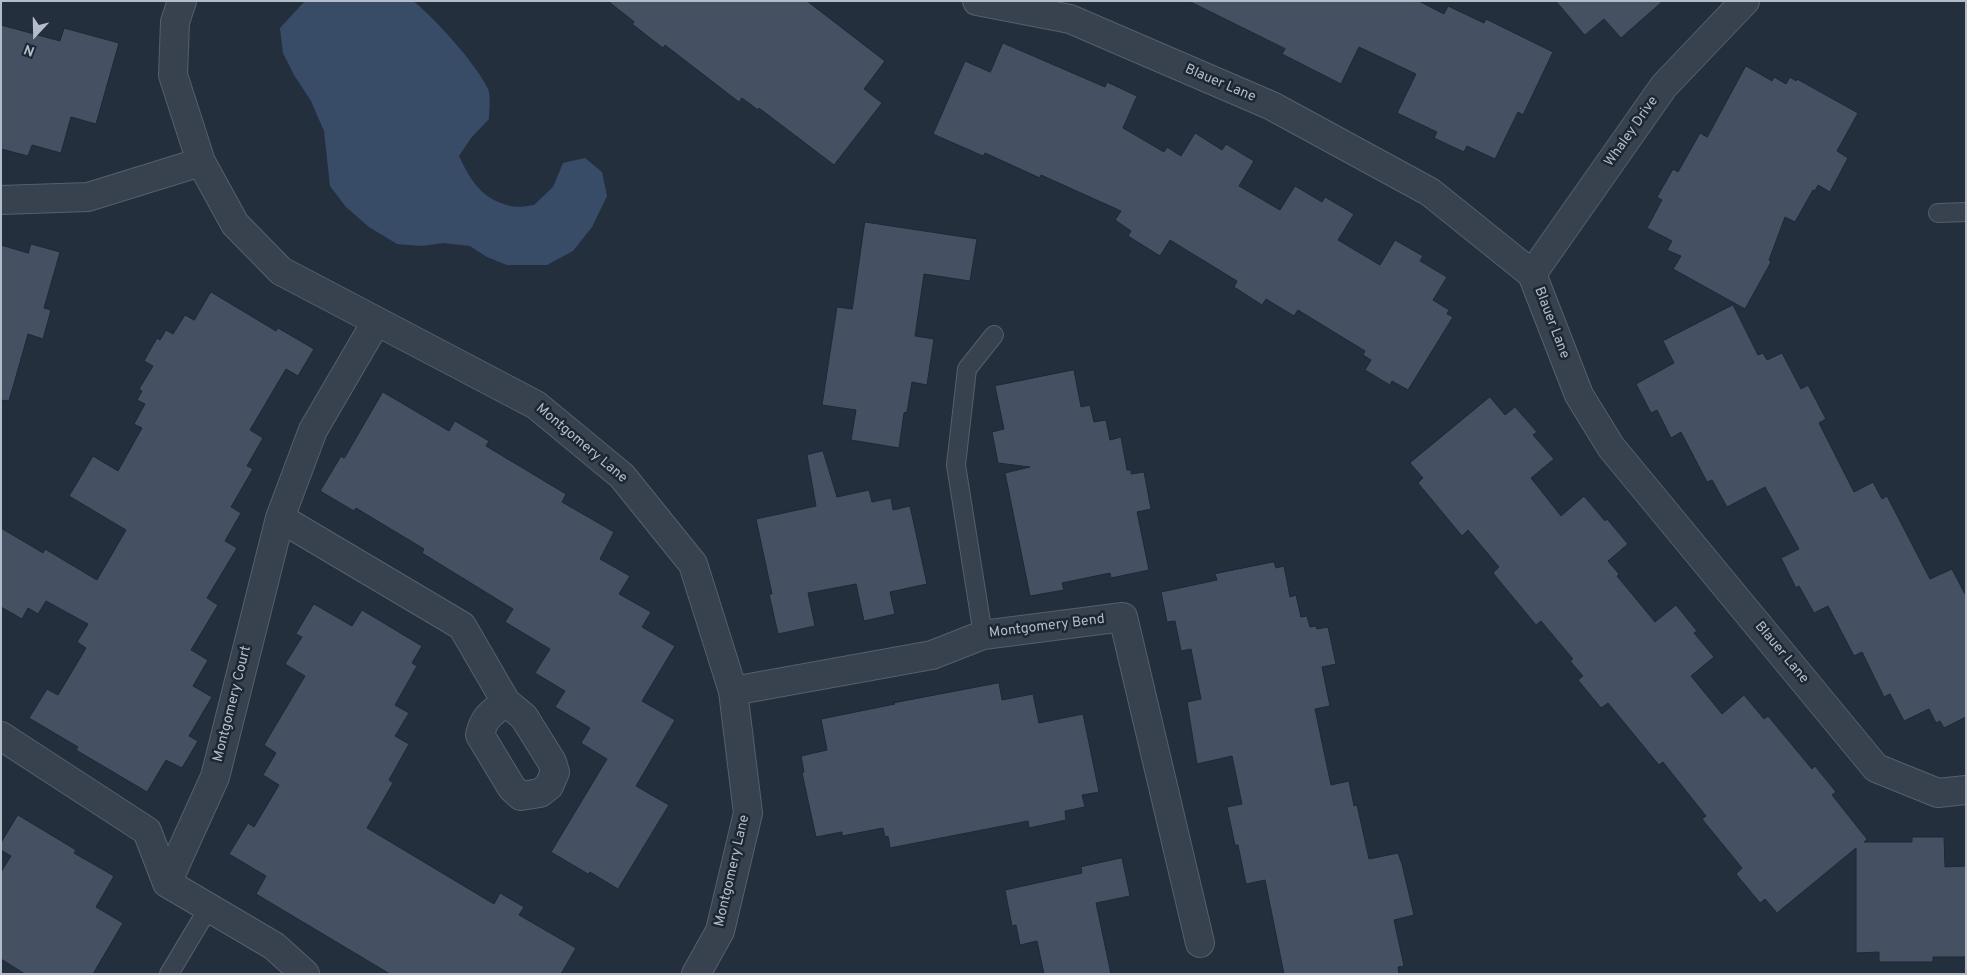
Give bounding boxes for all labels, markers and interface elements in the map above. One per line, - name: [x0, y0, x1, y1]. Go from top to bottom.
- north arrow: [10, 10, 60, 60]
- text: N: [22, 40, 37, 59]
- street label: Blauer Lane: [1182, 62, 1258, 106]
- street label: Whaley Drive: [1602, 94, 1662, 170]
- street label: Blauer Lane: [1530, 285, 1572, 361]
- street label: Montgomery Lane: [532, 401, 630, 487]
- street label: Montgomery Bend: [988, 612, 1106, 642]
- street label: Blauer Lane: [1750, 619, 1812, 687]
- street label: Montgomery Court: [210, 644, 256, 764]
- street label: Montgomery Lane: [712, 813, 754, 929]

